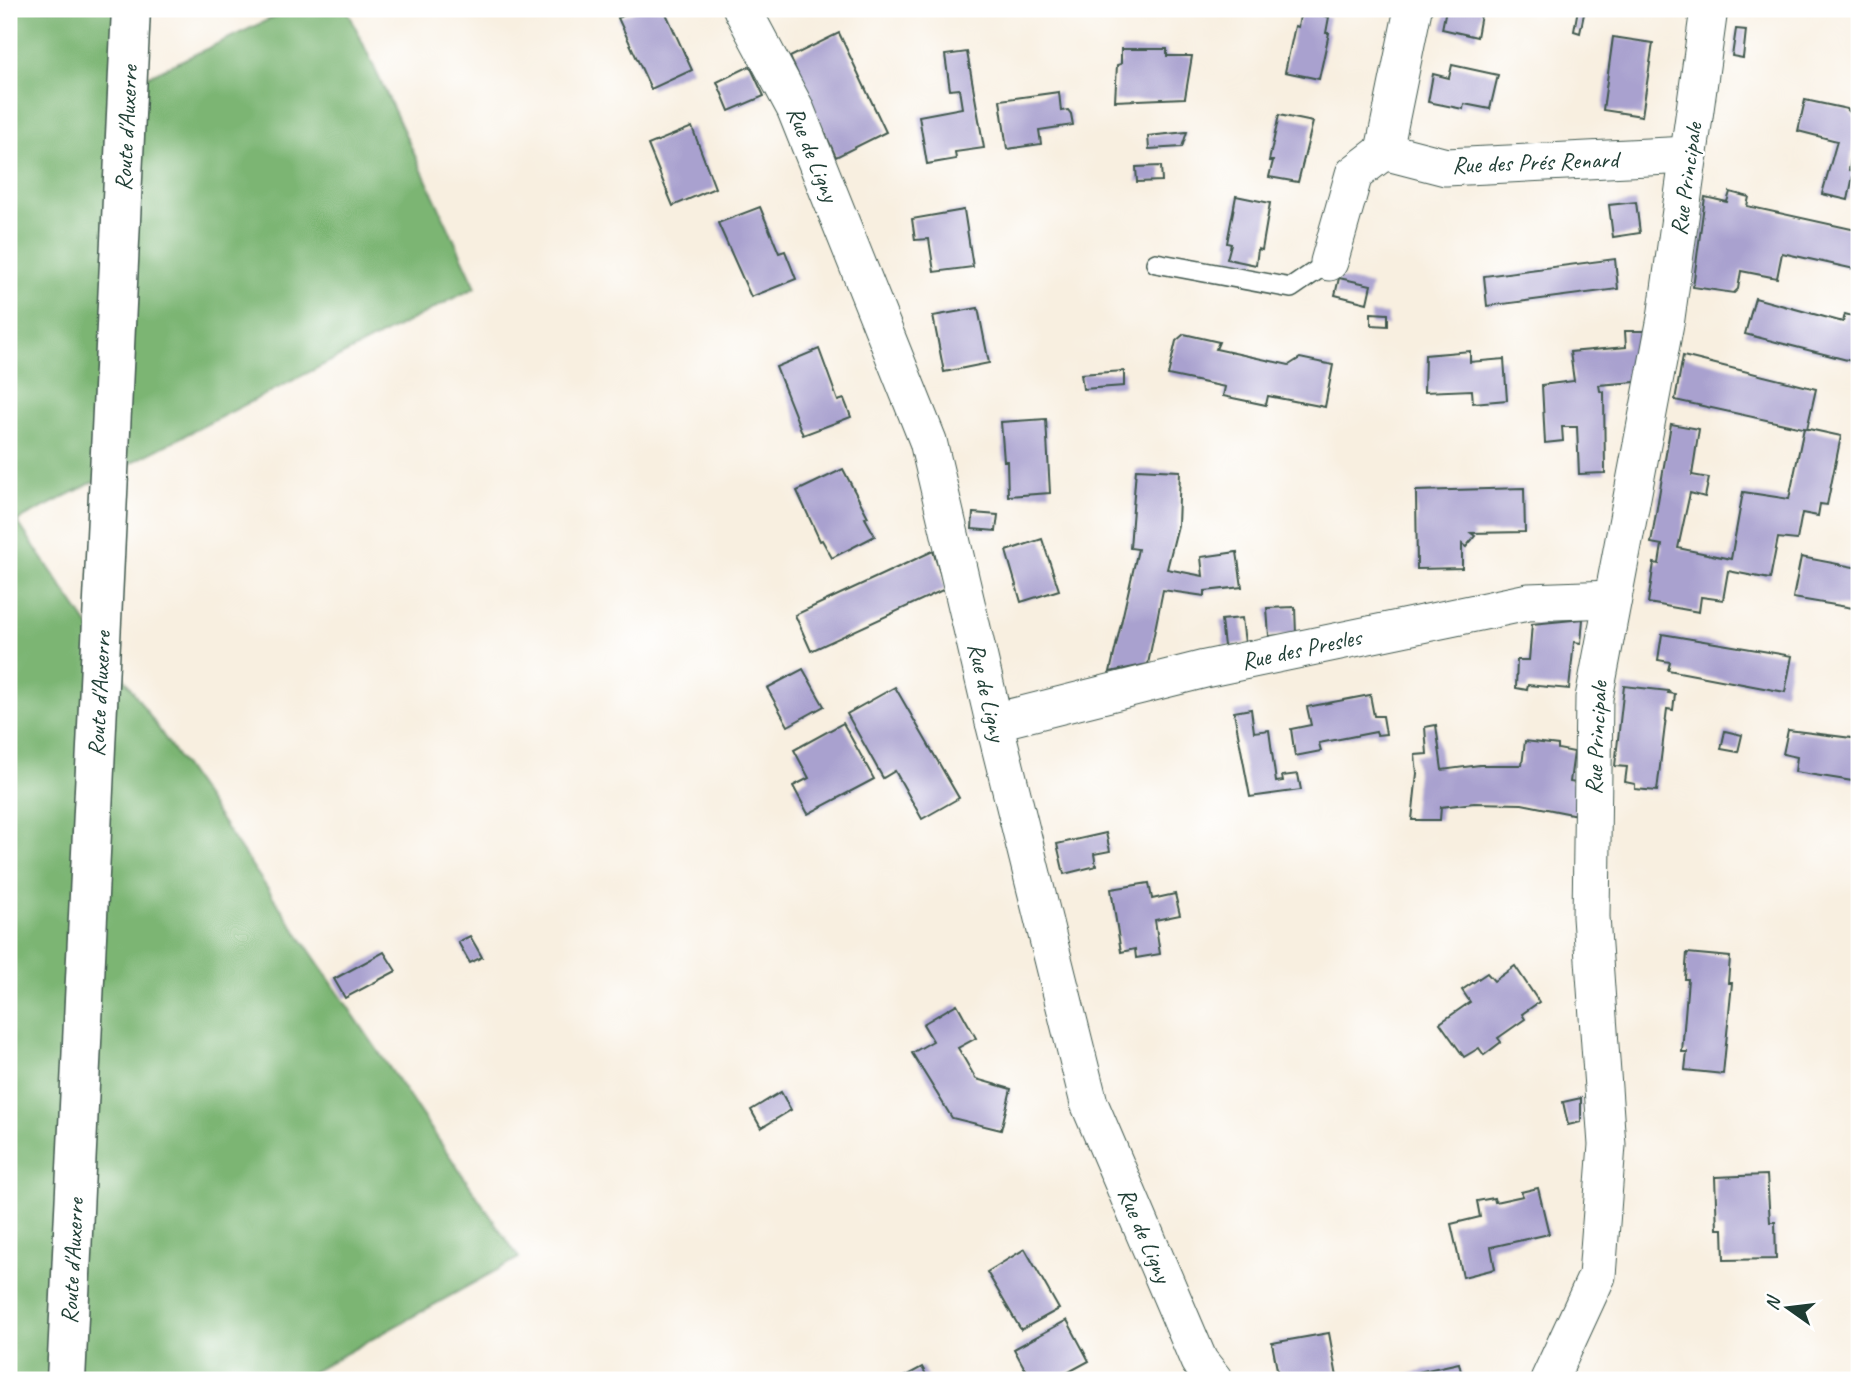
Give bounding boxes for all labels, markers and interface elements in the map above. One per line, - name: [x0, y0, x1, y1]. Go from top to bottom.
- street label: Route d'Auxerre: [108, 62, 144, 192]
- street label: Rue de Ligny: [780, 102, 846, 208]
- street label: Rue Principale: [1663, 119, 1709, 237]
- street label: Rue des Prés Renard: [1451, 144, 1622, 180]
- street label: Rue des Presles: [1238, 621, 1365, 676]
- street label: Route d'Auxerre: [81, 628, 117, 758]
- street label: Rue de Ligny: [961, 640, 1013, 746]
- street label: Rue Principale: [1578, 678, 1614, 795]
- street label: Rue de Ligny: [1112, 1183, 1179, 1289]
- street label: Route d'Auxerre: [54, 1195, 90, 1325]
- north arrow: [1752, 1274, 1822, 1344]
- text: N: [1759, 1292, 1786, 1313]

